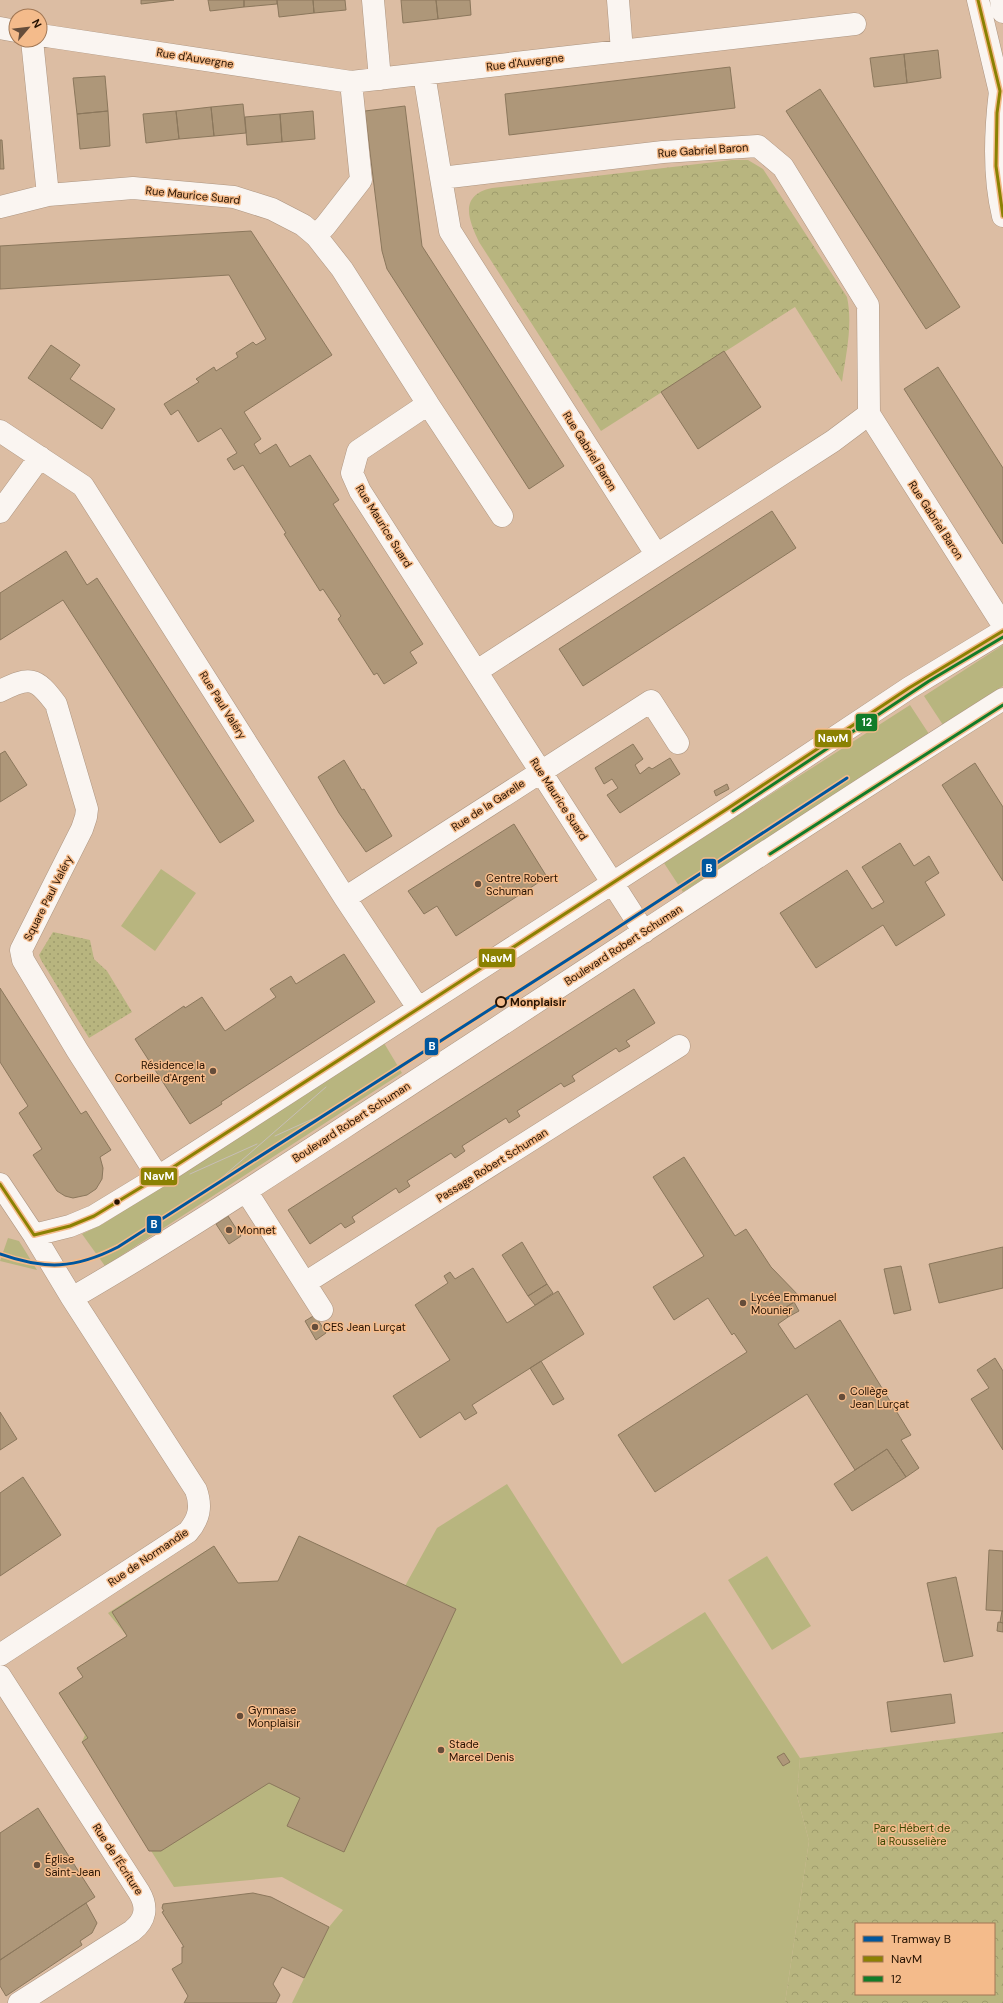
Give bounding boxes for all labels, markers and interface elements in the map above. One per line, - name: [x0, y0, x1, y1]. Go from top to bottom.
- north arrow: [8, 8, 48, 48]
- text: N: [29, 16, 45, 30]
- street label: Rue d'Auvergne: [155, 45, 235, 71]
- street label: Rue d'Auvergne: [485, 50, 565, 74]
- street label: Rue Gabriel Baron: [657, 140, 749, 160]
- street label: Rue Maurice Suard: [145, 183, 241, 207]
- street label: Rue Gabriel Baron: [560, 409, 620, 493]
- street label: Rue Gabriel Baron: [905, 478, 967, 562]
- street label: Rue Maurice Suard: [353, 482, 415, 570]
- street label: Rue Paul Valéry: [197, 668, 249, 742]
- line badge: 12: [855, 713, 878, 732]
- text: 12: [862, 715, 872, 729]
- line badge: NavM: [814, 729, 852, 748]
- text: NavM: [818, 731, 848, 745]
- street label: Rue Maurice Suard: [527, 755, 591, 843]
- street label: Rue de la Garelle: [449, 776, 527, 834]
- street label: Square Paul Valéry: [20, 853, 76, 943]
- line badge: B: [701, 858, 717, 878]
- text: B: [705, 861, 713, 875]
- place label: Centre Robert Schuman: [486, 871, 558, 898]
- marker: Centre Robert Schuman: [473, 879, 483, 889]
- street label: Boulevard Robert Schuman: [561, 902, 685, 988]
- line badge: NavM: [478, 948, 516, 968]
- text: NavM: [482, 951, 512, 965]
- place label: Monplaisir: [510, 995, 567, 1009]
- marker: Monplaisir: [495, 996, 507, 1008]
- line badge: B: [424, 1037, 439, 1056]
- text: B: [428, 1039, 436, 1053]
- place label: Résidence la Corbeille d'Argent: [115, 1058, 205, 1085]
- marker: Résidence la Corbeille d'Argent: [208, 1066, 218, 1076]
- street label: Boulevard Robert Schuman: [289, 1079, 413, 1165]
- street label: Passage Robert Schuman: [434, 1125, 550, 1205]
- line badge: NavM: [140, 1167, 178, 1186]
- text: NavM: [144, 1169, 174, 1183]
- unlabelled marker: [112, 1197, 122, 1207]
- line badge: B: [146, 1215, 162, 1234]
- text: B: [150, 1217, 158, 1231]
- place label: Monnet: [237, 1223, 276, 1237]
- marker: Monnet: [224, 1225, 234, 1235]
- place label: Lycée Emmanuel Mounier: [751, 1290, 837, 1317]
- marker: Lycée Emmanuel Mounier: [738, 1298, 748, 1308]
- place label: CES Jean Lurçat: [323, 1320, 406, 1334]
- marker: CES Jean Lurçat: [310, 1322, 320, 1332]
- place label: Collège Jean Lurçat: [850, 1384, 909, 1411]
- marker: Collège Jean Lurçat: [837, 1392, 847, 1402]
- street label: Rue de Normandie: [105, 1525, 191, 1589]
- place label: Gymnase Monplaisir: [248, 1703, 300, 1730]
- marker: Gymnase Monplaisir: [235, 1711, 245, 1721]
- place label: Stade Marcel Denis: [449, 1737, 514, 1764]
- marker: Stade Marcel Denis: [436, 1745, 446, 1755]
- street label: Rue de l'Écriture: [90, 1821, 146, 1897]
- park label: Parc Hébert de la Rousselière: [874, 1821, 950, 1848]
- place label: Église Saint-Jean: [45, 1852, 101, 1879]
- marker: Église Saint-Jean: [32, 1860, 42, 1870]
- legend: [855, 1923, 995, 1995]
- text: Tramway B: [891, 1931, 951, 1947]
- text: NavM: [891, 1951, 922, 1967]
- text: 12: [891, 1971, 902, 1987]

